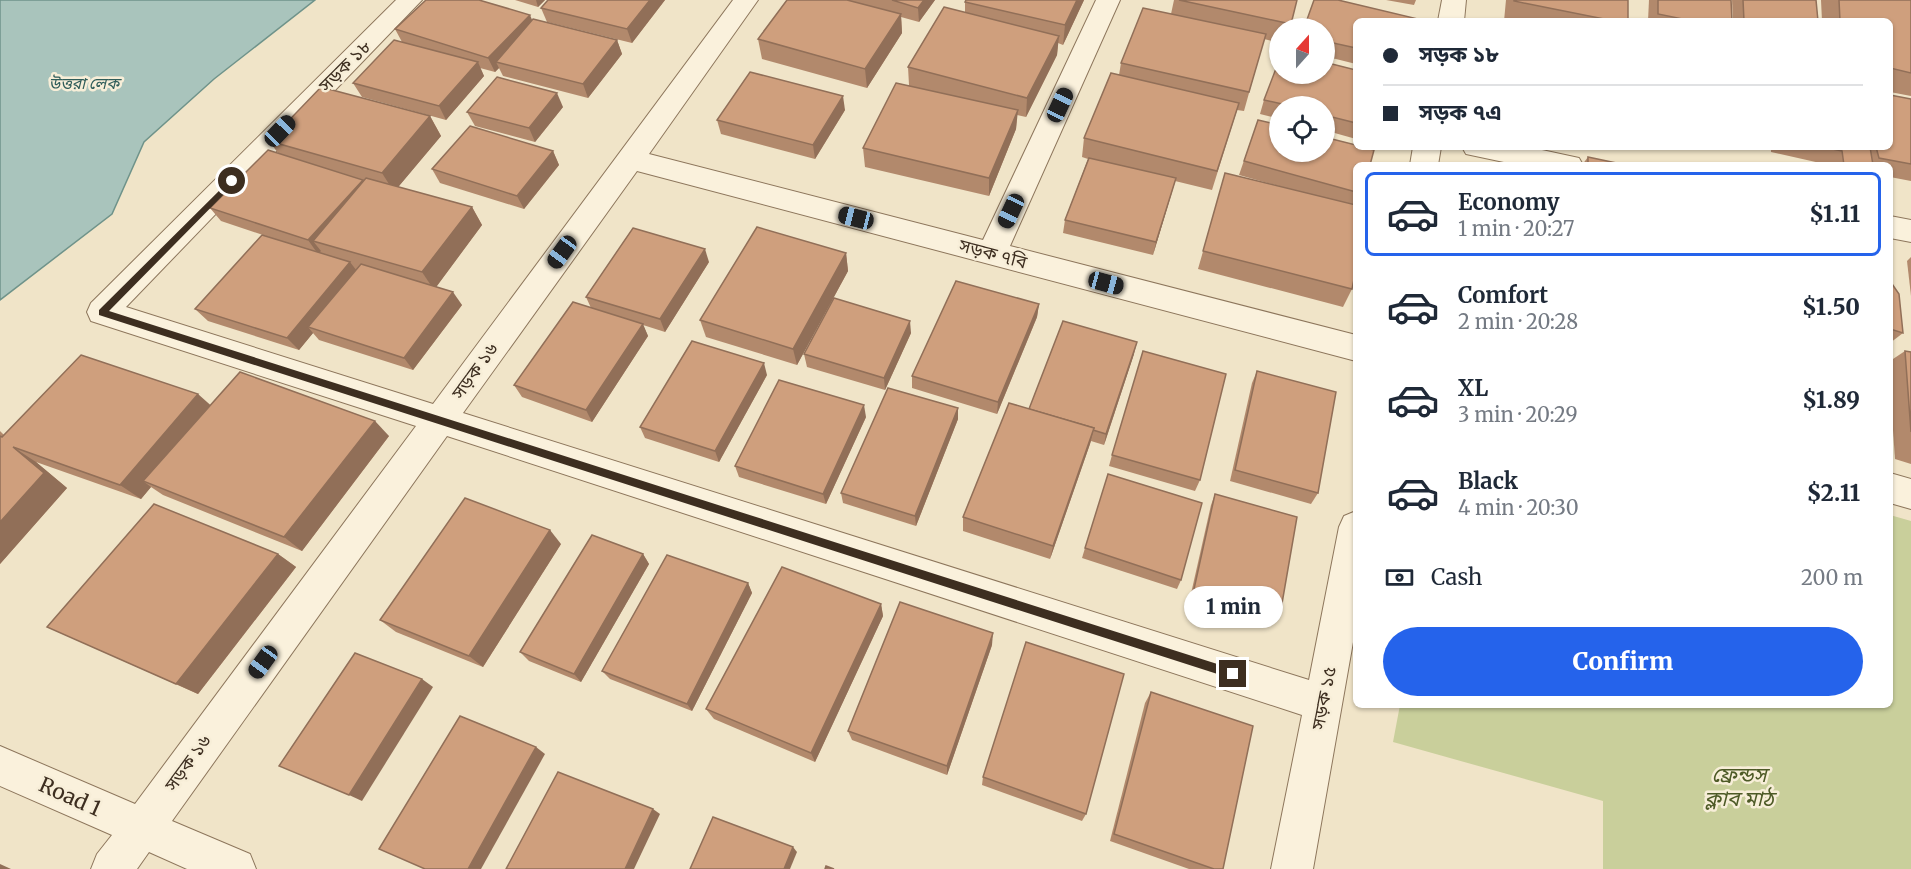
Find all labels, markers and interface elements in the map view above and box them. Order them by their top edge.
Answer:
north arrow [1269,18,1335,84]
map controls [1269,18,1335,162]
street label: সড়ক ১৮ [313,35,376,97]
text: সড়ক ১৮ [1419,40,1499,68]
water label: উত্তরা লেক [49,73,122,93]
car [1044,85,1076,125]
button: locate [1269,96,1335,162]
text: সড়ক ৭এ [1419,98,1502,126]
car [261,112,299,150]
route start [218,167,245,194]
icon: car [1386,187,1440,241]
text: Economy [1458,188,1559,216]
car [995,191,1027,231]
text: $1.11 [1809,200,1860,228]
car [836,205,876,231]
text: 1 min · 20:27 [1458,216,1574,241]
car [544,232,580,272]
street label: সড়ক ৭বি [956,233,1030,274]
car [1086,270,1126,296]
icon: car [1386,280,1440,334]
text: Comfort [1458,281,1548,309]
text: $1.50 [1802,293,1860,321]
text: 2 min · 20:28 [1458,309,1578,334]
street label: সড়ক ১৬ [446,338,503,404]
icon: car [1386,373,1440,427]
text: XL [1458,374,1488,402]
text: $1.89 [1802,386,1860,414]
text: 3 min · 20:29 [1458,402,1578,427]
icon: car [1386,466,1440,520]
text: Black [1458,467,1518,495]
text: $2.11 [1807,479,1860,507]
text: 4 min · 20:30 [1458,495,1579,520]
icon: cash [1383,561,1416,594]
text: Cash [1431,563,1482,591]
text: 200 m [1801,565,1863,590]
callout: 1 min [1184,587,1282,629]
text: 1 min [1206,594,1261,619]
button: Confirm [1383,627,1863,696]
car [245,642,281,682]
route end [1219,660,1246,687]
street label: সড়ক ১৫ [1306,664,1341,733]
street label: সড়ক ১৬ [159,730,216,796]
park label: ফ্রেন্ডস ক্লাব মাঠ [1704,761,1777,812]
street label: Road 1 [35,771,106,822]

